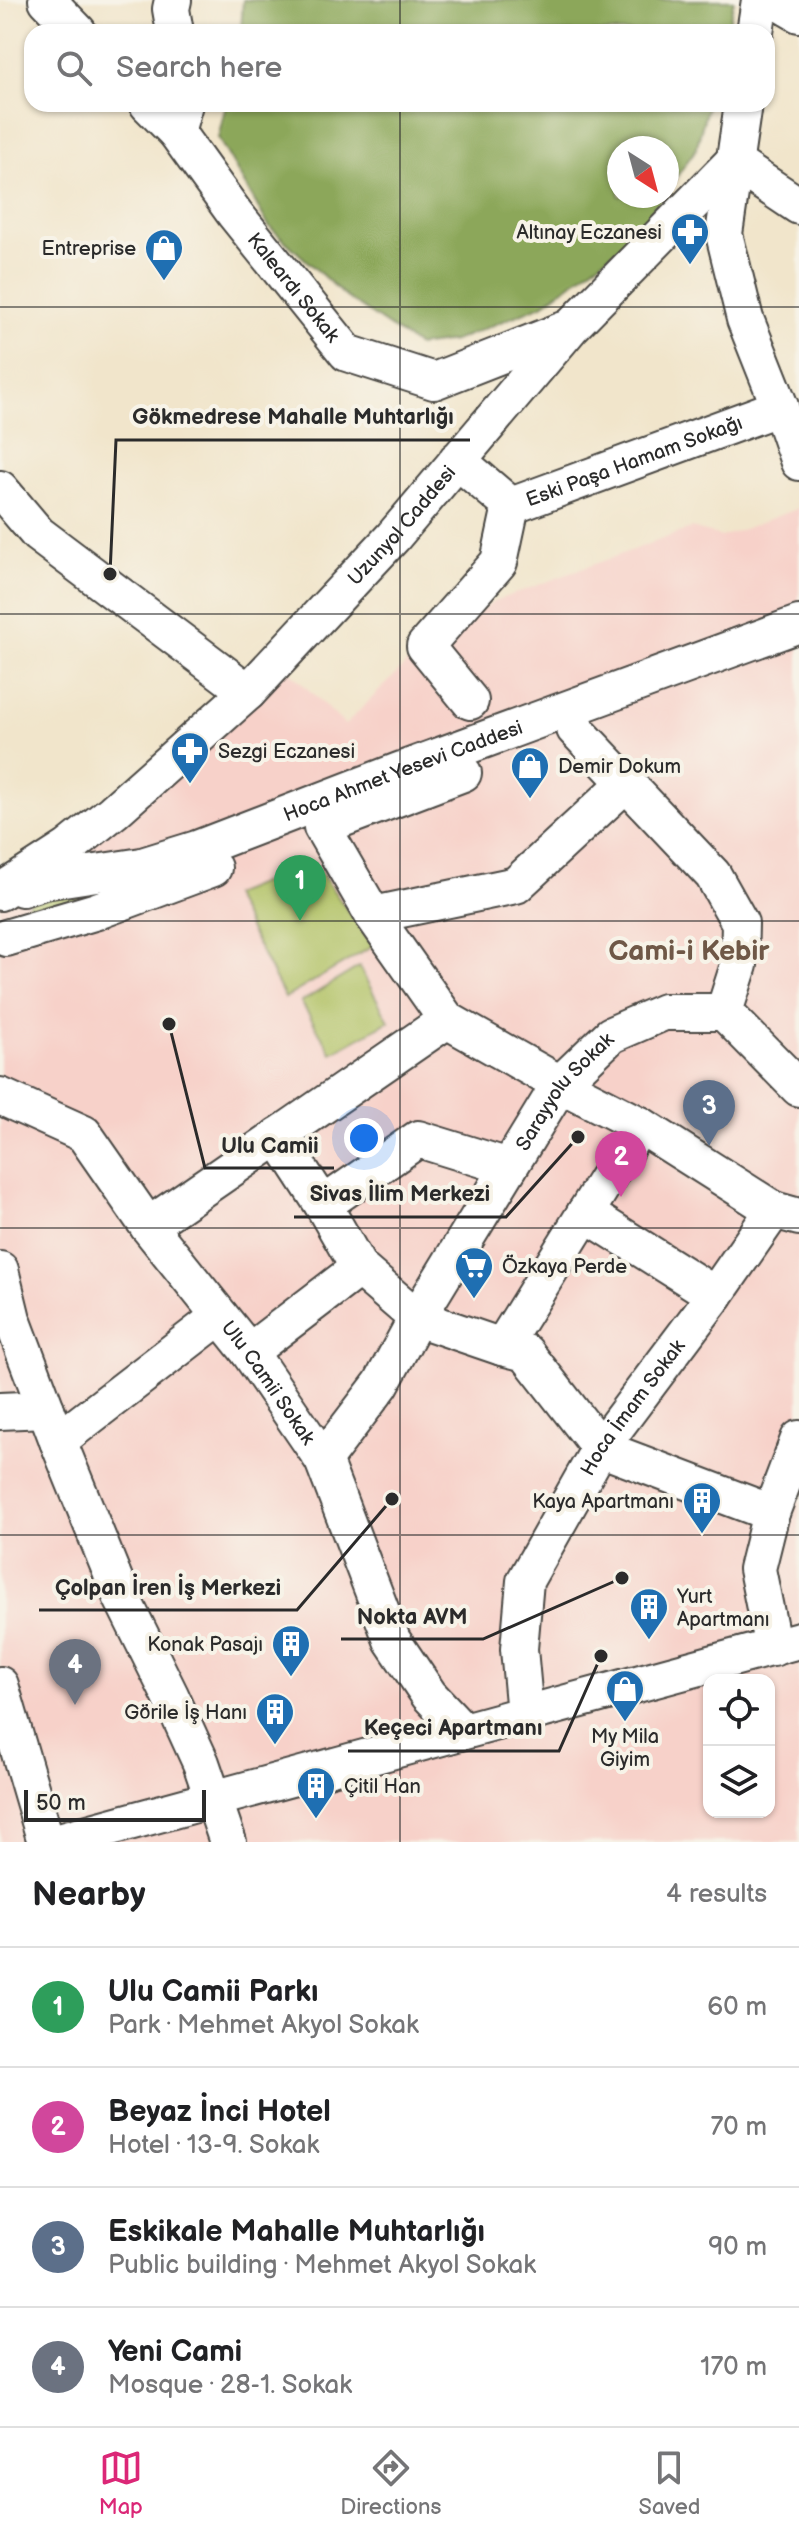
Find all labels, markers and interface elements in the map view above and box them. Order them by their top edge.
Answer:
search box [24,24,775,112]
icon: search [52,46,96,90]
text: Search here [116,50,282,86]
north arrow [607,136,679,208]
pharmacy icon: Altınay Eczanesi [669,211,711,266]
place label: Altınay Eczanesi [517,221,662,245]
shop icon: Entreprise [143,227,185,282]
street label: Kaleardı Sokak [242,228,345,347]
place label: Entreprise [41,237,136,261]
callout: Gökmedrese Mahalle Muhtarlığı [116,394,470,440]
text: Gökmedrese Mahalle Muhtarlığı [132,404,454,431]
street label: Eski Paşa Hamam Sokağı [523,411,746,512]
street label: Uzunyol Caddesi [343,461,461,591]
street label: Hoca Ahmet Yesevi Caddesi [280,716,526,827]
pharmacy icon: Sezgi Eczanesi [169,730,211,785]
place label: Sezgi Eczanesi [218,740,355,764]
shop icon: Demir Dokum [509,745,551,800]
place label: Demir Dokum [558,755,681,779]
pin: 1 [274,855,326,921]
district label: Cami-i Kebir [608,935,770,968]
street label: Sarayyolu Sokak [511,1028,619,1155]
pin: 3 [683,1080,735,1146]
your location [344,1118,384,1158]
callout: Ulu Camii [205,1122,334,1168]
pin: 2 [595,1131,647,1197]
text: Ulu Camii [221,1133,319,1160]
callout: Sivas İlim Merkezi [294,1171,506,1217]
text: Sivas İlim Merkezi [310,1179,490,1208]
supermarket icon: Özkaya Perde [453,1245,495,1300]
place label: Özkaya Perde [502,1254,627,1279]
street label: Ulu Camii Sokak [216,1316,320,1450]
street label: Hoca İmam Sokak [576,1335,690,1480]
building icon: Kaya Apartmanı [681,1480,723,1535]
place label: Kaya Apartmanı [532,1490,674,1514]
callout: Çolpan İren İş Merkezi [39,1564,297,1610]
text: Çolpan İren İş Merkezi [55,1573,281,1602]
place label: Yurt Apartmanı [676,1585,770,1632]
building icon: Yurt Apartmanı [628,1586,670,1641]
callout: Nokta AVM [341,1593,483,1639]
text: Nokta AVM [357,1604,467,1631]
building icon: Konak Pasajı [270,1623,312,1678]
place label: Konak Pasajı [147,1633,263,1657]
pin: 4 [49,1639,101,1705]
shop icon: My Mila Giyim [604,1668,646,1723]
map controls [703,1674,775,1818]
button: locate [703,1674,775,1746]
building icon: Görile İş Hanı [254,1691,296,1746]
place label: Görile İş Hanı [124,1700,247,1725]
callout: Keçeci Apartmanı [348,1705,559,1751]
text: Keçeci Apartmanı [364,1715,542,1742]
place label: My Mila Giyim [591,1725,659,1772]
button: layers [703,1746,775,1818]
building icon: Çitil Han [295,1765,337,1820]
place label: Çitil Han [344,1775,421,1799]
scale bar [24,1786,206,1822]
text: 50 m [36,1790,86,1817]
text: Nearby [32,1874,146,1915]
text: 4 results [666,1879,767,1910]
text: Ulu Camii Parkı [108,1974,318,2010]
text: 1 [53,1992,63,2023]
text: 60 m [707,1992,767,2023]
text: Park · Mehmet Akyol Sokak [108,2010,419,2041]
text: Beyaz İnci Hotel [108,2094,331,2130]
text: 2 [50,2112,66,2143]
text: 70 m [710,2112,767,2143]
text: Hotel · 13-9. Sokak [108,2130,319,2161]
text: Eskikale Mahalle Muhtarlığı [108,2214,485,2250]
text: 3 [50,2232,66,2263]
text: 90 m [708,2232,767,2263]
text: Public building · Mehmet Akyol Sokak [108,2250,536,2281]
text: Yeni Cami [108,2334,242,2370]
text: 4 [50,2352,66,2383]
text: 170 m [700,2352,767,2383]
text: Mosque · 28-1. Sokak [108,2370,352,2401]
tab: Map [99,2446,143,2521]
tab: Directions [340,2446,441,2521]
tab: Saved [639,2446,700,2521]

